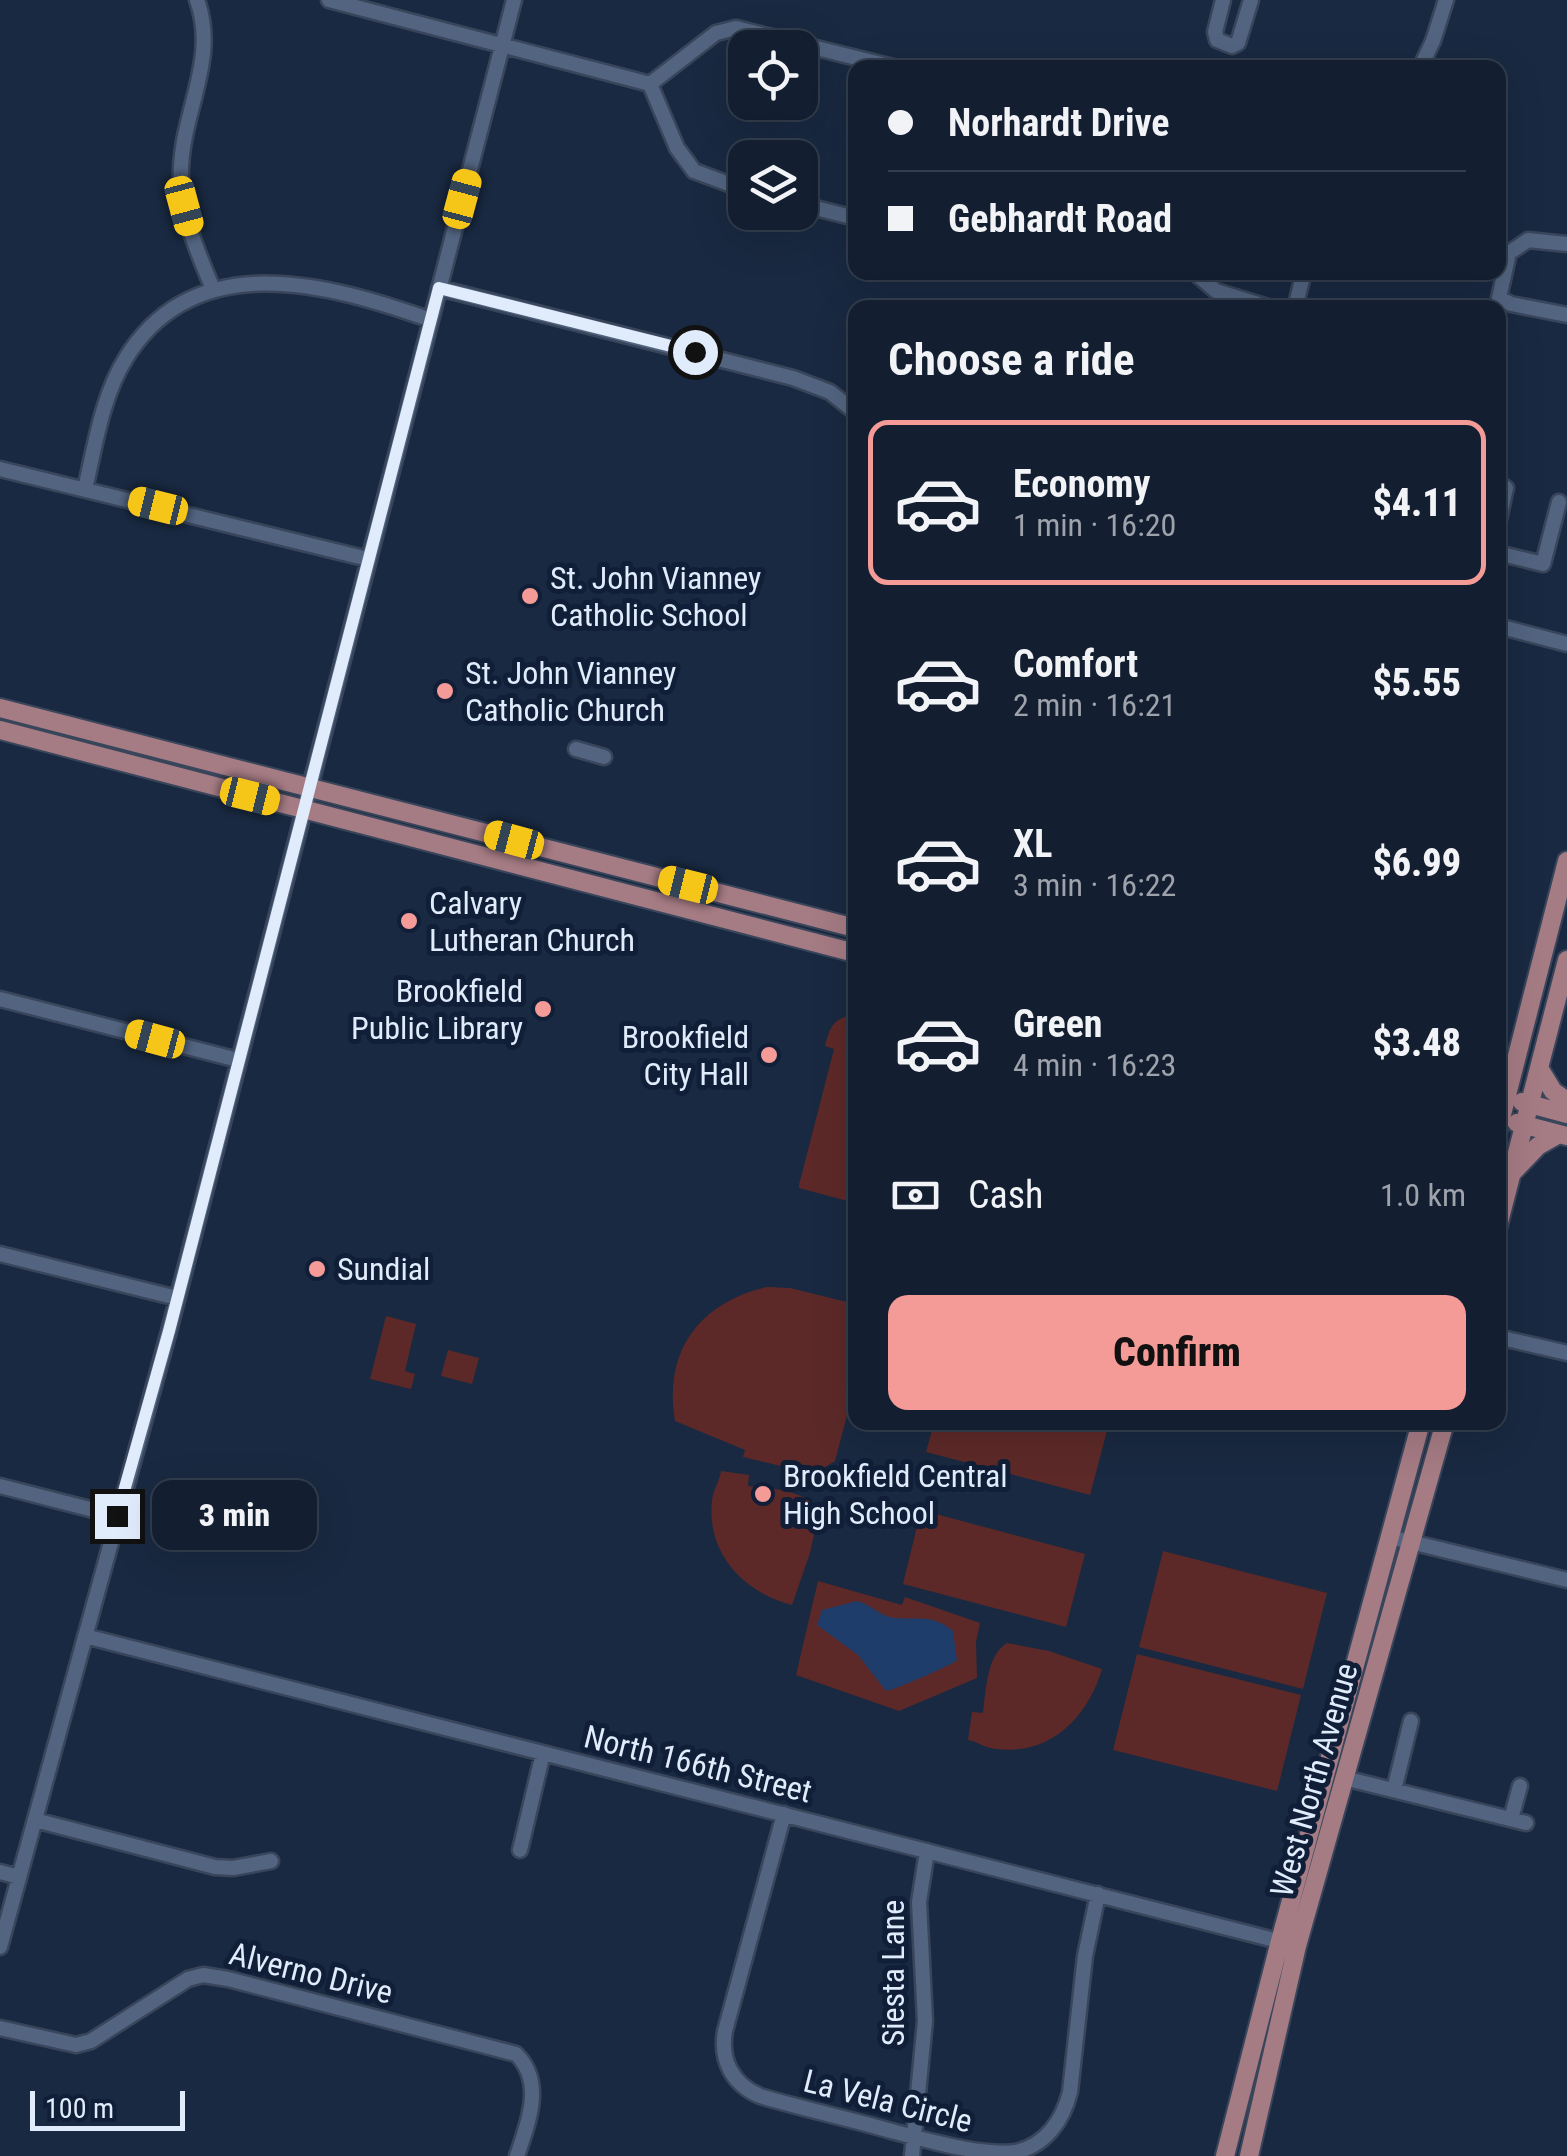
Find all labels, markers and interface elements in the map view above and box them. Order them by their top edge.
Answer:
map controls [728,30,818,230]
button: locate [728,30,818,120]
text: Norhardt Drive [948,101,1169,145]
button: layers [728,140,818,230]
car [440,166,484,232]
car [162,173,206,239]
text: Gebhardt Road [948,197,1172,241]
route start [673,330,718,375]
text: Choose a ride [888,333,1135,386]
icon: car [893,458,983,548]
text: Economy [1013,462,1150,506]
text: $4.11 [1372,481,1461,525]
car [125,484,191,528]
text: 1 min · 16:20 [1013,506,1176,544]
place label: St. John Vianney Catholic School [550,559,761,634]
marker: St. John Vianney Catholic School [519,585,541,607]
icon: car [893,638,983,728]
text: Comfort [1013,642,1138,686]
place label: St. John Vianney Catholic Church [465,654,676,729]
text: $5.55 [1372,661,1461,705]
marker: St. John Vianney Catholic Church [434,680,456,702]
text: 2 min · 16:21 [1013,686,1176,724]
car [217,774,283,818]
car [481,818,547,862]
icon: car [893,818,983,908]
text: XL [1013,822,1052,866]
text: $6.99 [1372,841,1461,885]
car [655,863,721,907]
text: 3 min · 16:22 [1013,866,1176,904]
place label: Calvary Lutheran Church [429,884,635,959]
marker: Calvary Lutheran Church [398,910,420,932]
place label: Brookfield Public Library [351,972,523,1047]
marker: Brookfield Public Library [532,998,554,1020]
icon: car [893,998,983,1088]
text: Green [1013,1002,1103,1046]
car [122,1017,188,1061]
place label: Brookfield City Hall [622,1018,749,1093]
text: $3.48 [1372,1021,1461,1065]
marker: Brookfield City Hall [758,1044,780,1066]
text: 4 min · 16:23 [1013,1046,1176,1084]
icon: cash [888,1168,943,1223]
text: Cash [968,1173,1043,1217]
text: 1.0 km [1380,1176,1466,1214]
place label: Sundial [337,1250,430,1288]
marker: Sundial [306,1258,328,1280]
button: Confirm [888,1295,1466,1410]
place label: Brookfield Central High School [783,1457,1008,1532]
callout: 3 min [152,1481,317,1551]
marker: Brookfield Central High School [752,1483,774,1505]
route end [95,1494,140,1539]
text: 3 min [199,1496,270,1534]
street label: West North Avenue [1263,1659,1365,1901]
street label: North 166th Street [580,1717,816,1811]
street label: Siesta Lane [874,1900,912,2046]
street label: Alverno Drive [225,1934,397,2012]
street label: La Vela Circle [800,2062,976,2140]
scale bar [30,2086,185,2130]
text: 100 m [45,2092,114,2125]

